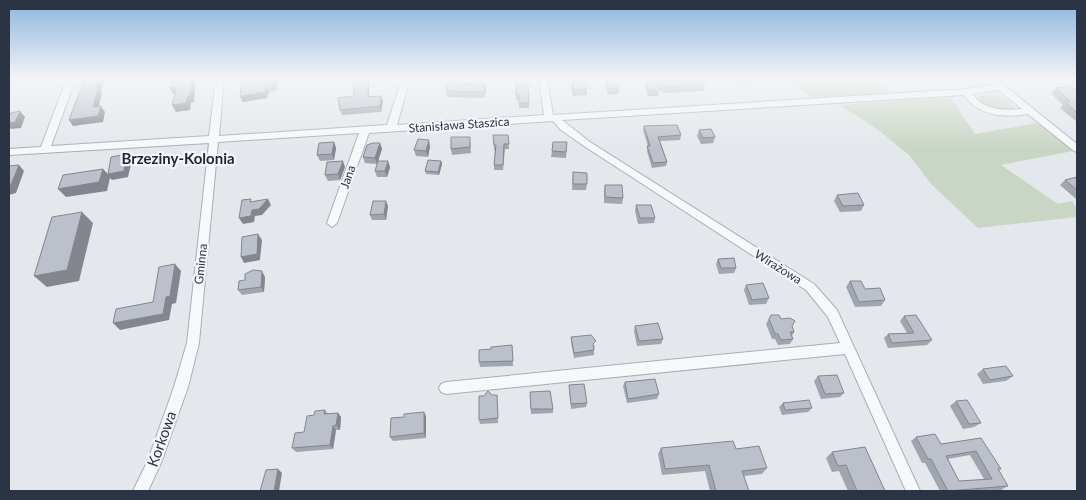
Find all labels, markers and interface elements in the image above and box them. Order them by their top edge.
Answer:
street label: Stanisława Staszica [408,113,510,136]
district label: Brzeziny-Kolonia [121,149,235,167]
street label: Jana [337,163,358,190]
street label: Gminna [191,243,210,285]
street label: Wirażowa [752,246,805,287]
street label: Korkowa [143,408,179,469]

